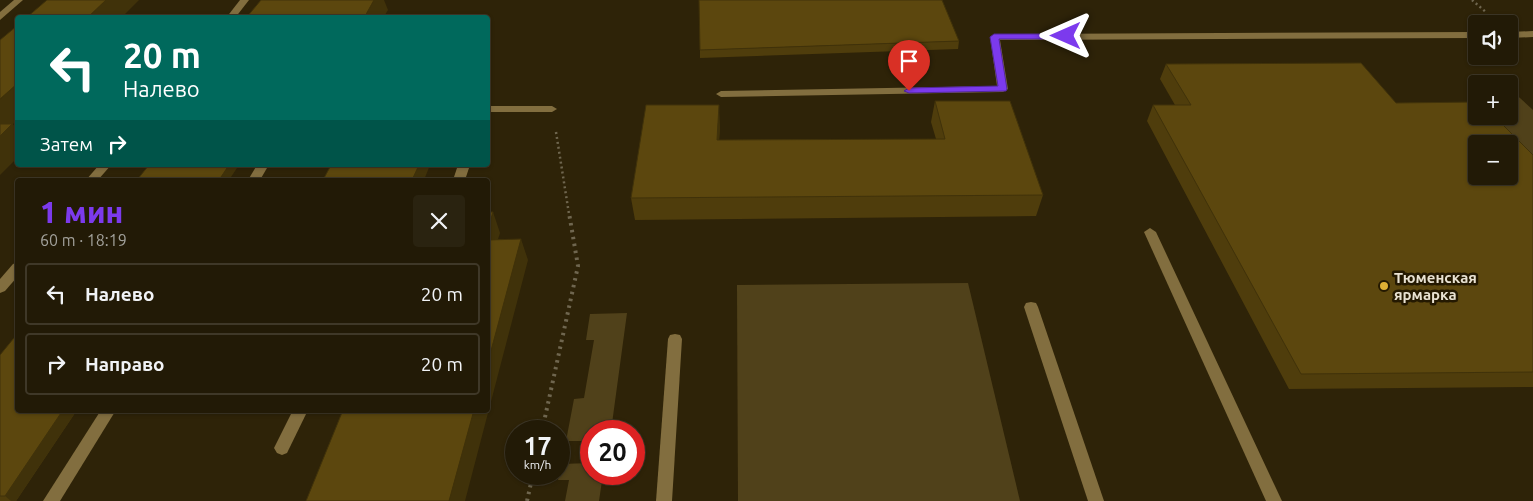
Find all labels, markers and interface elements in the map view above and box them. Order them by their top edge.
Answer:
position arrow [1039,9,1091,61]
map controls [1468,15,1518,185]
button: sound [1468,15,1518,65]
icon: left [40,35,105,100]
text: 20 m [123,35,201,75]
pin [888,40,930,91]
icon: arrive [895,47,923,75]
button: + [1468,75,1518,125]
text: Налево [123,76,200,101]
icon: right [103,130,131,158]
text: Затем [40,133,93,155]
button: − [1468,135,1518,185]
text: 1 мин [40,195,123,229]
button: close [413,195,465,247]
text: 60 m · 18:19 [40,231,127,249]
place label: Тюменская ярмарка [1394,269,1477,303]
icon: left [42,280,70,308]
marker: Тюменская ярмарка [1378,280,1390,292]
text: Налево [85,283,154,305]
text: 20 m [421,283,463,305]
icon: right [42,350,70,378]
text: Направо [85,353,165,375]
text: 20 m [421,353,463,375]
speed limit sign: 20 [580,420,645,485]
text: 17 [523,432,552,460]
text: km/h [524,458,551,471]

